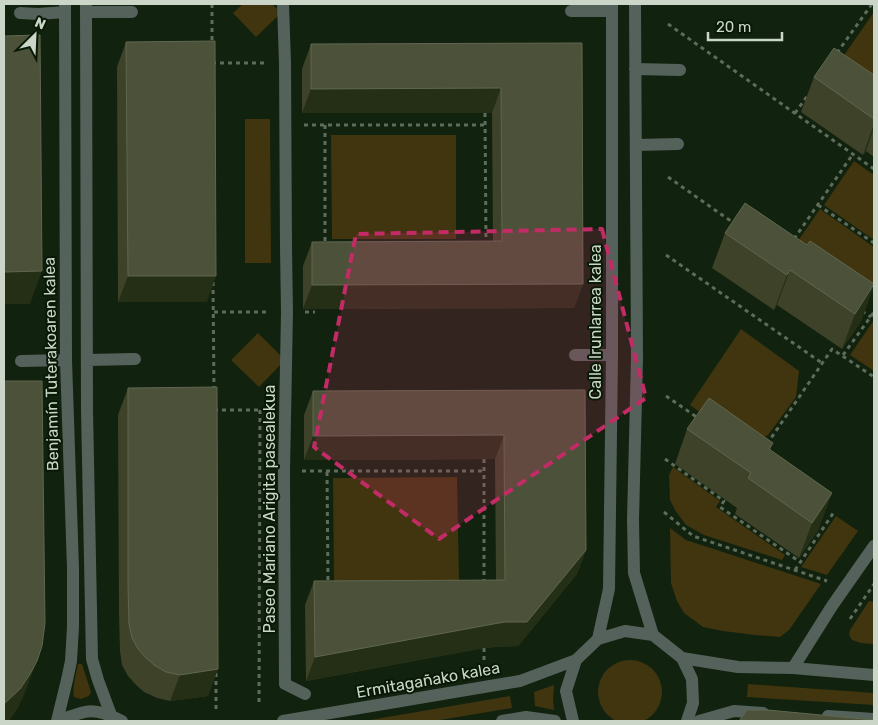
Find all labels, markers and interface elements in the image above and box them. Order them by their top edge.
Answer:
north arrow [10,10,60,60]
scale bar [708,10,782,42]
text: N [32,14,48,33]
text: 20 m [716,18,751,36]
street label: Calle Irunlarrea kalea [586,245,605,399]
street label: Benjamín Tuterakoaren kalea [40,257,62,471]
street label: Paseo Mariano Arigita pasealekua [260,385,279,633]
street label: Ermitagañako kalea [355,658,501,702]

